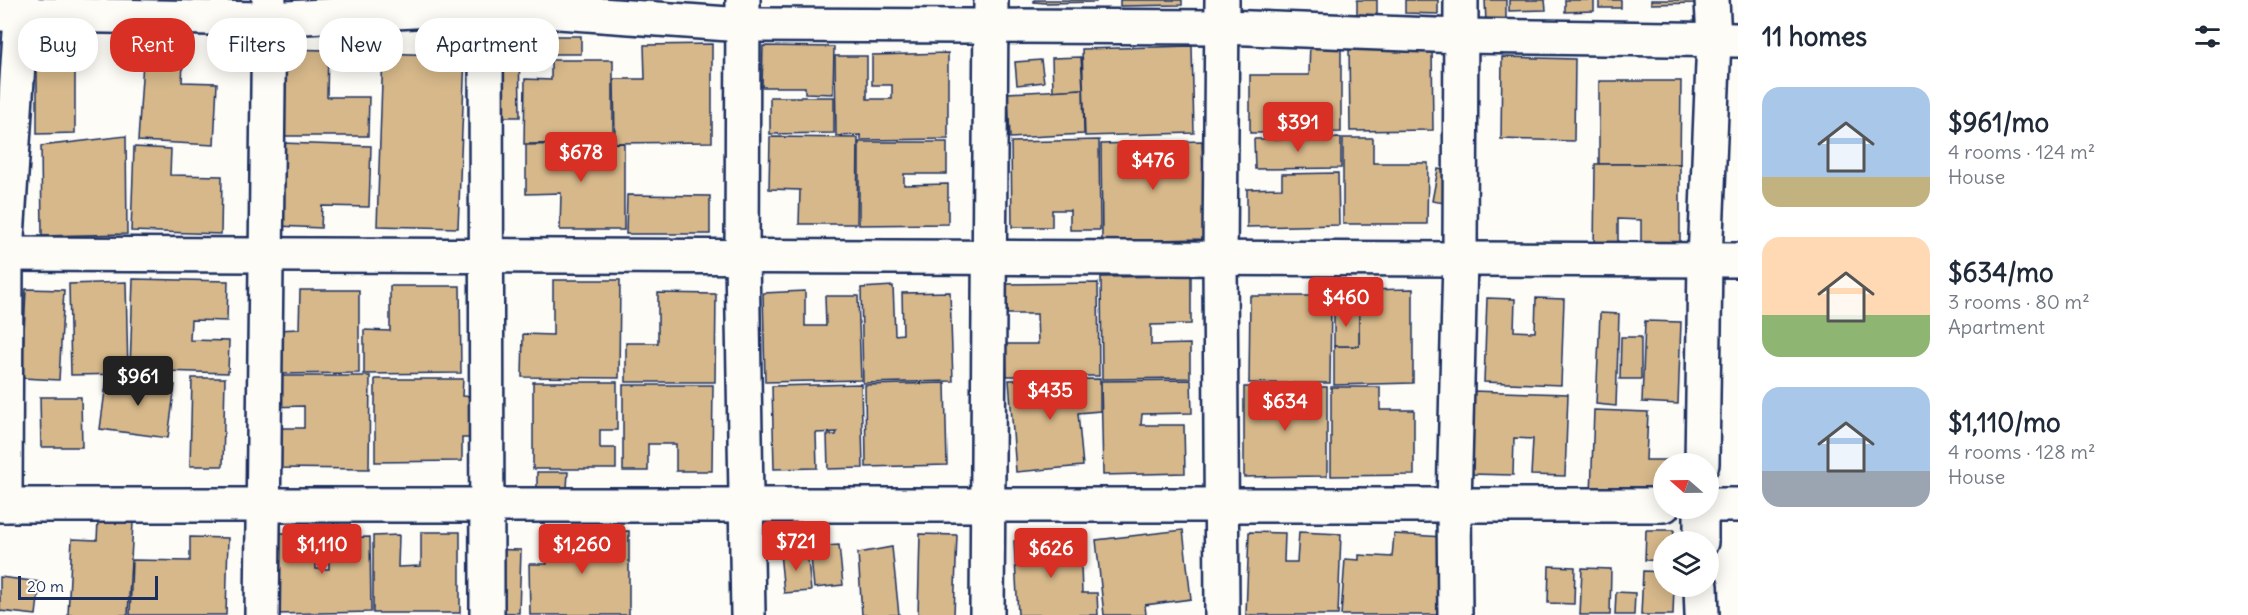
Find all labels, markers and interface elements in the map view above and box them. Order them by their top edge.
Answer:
chip: Buy [18,18,98,72]
chip: Rent [110,18,195,72]
chip: Filters [207,18,307,72]
chip: New [319,18,403,72]
chip: Apartment [415,18,559,72]
text: 11 homes [1762,20,1867,53]
icon: filters [2191,20,2224,53]
pin: $391 [1262,102,1334,153]
text: $961/mo [1948,106,2049,139]
text: $391 [1277,109,1319,134]
icon: home [1810,111,1882,183]
pin: $678 [545,132,617,183]
text: $678 [559,139,603,164]
text: 4 rooms · 124 m² [1948,139,2095,164]
pin: $476 [1117,140,1189,191]
text: $476 [1131,147,1175,172]
text: House [1948,164,2005,189]
text: $634/mo [1948,256,2054,289]
icon: home [1810,261,1882,333]
pin: $460 [1310,277,1382,328]
text: $460 [1322,284,1370,309]
text: 3 rooms · 80 m² [1948,289,2090,314]
text: Apartment [1948,314,2045,339]
pin: $961 [102,356,174,407]
text: $961 [117,363,159,388]
pin: $435 [1014,370,1086,421]
text: $435 [1027,377,1073,402]
pin: $634 [1249,381,1321,432]
text: $634 [1262,388,1308,413]
text: $1,110/mo [1948,406,2061,439]
icon: home [1810,411,1882,483]
text: 4 rooms · 128 m² [1948,439,2096,464]
north arrow [1653,453,1719,519]
map controls [1653,453,1719,597]
text: House [1948,464,2005,489]
pin: $721 [760,521,832,572]
pin: $1,110 [273,524,371,575]
pin: $1,260 [533,524,631,575]
text: $721 [776,528,816,553]
pin: $626 [1015,528,1087,579]
text: $1,110 [296,531,348,556]
text: $1,260 [553,531,611,556]
button: layers [1653,531,1719,597]
text: $626 [1028,535,1074,560]
scale bar [18,573,158,600]
text: 20 m [27,576,64,596]

